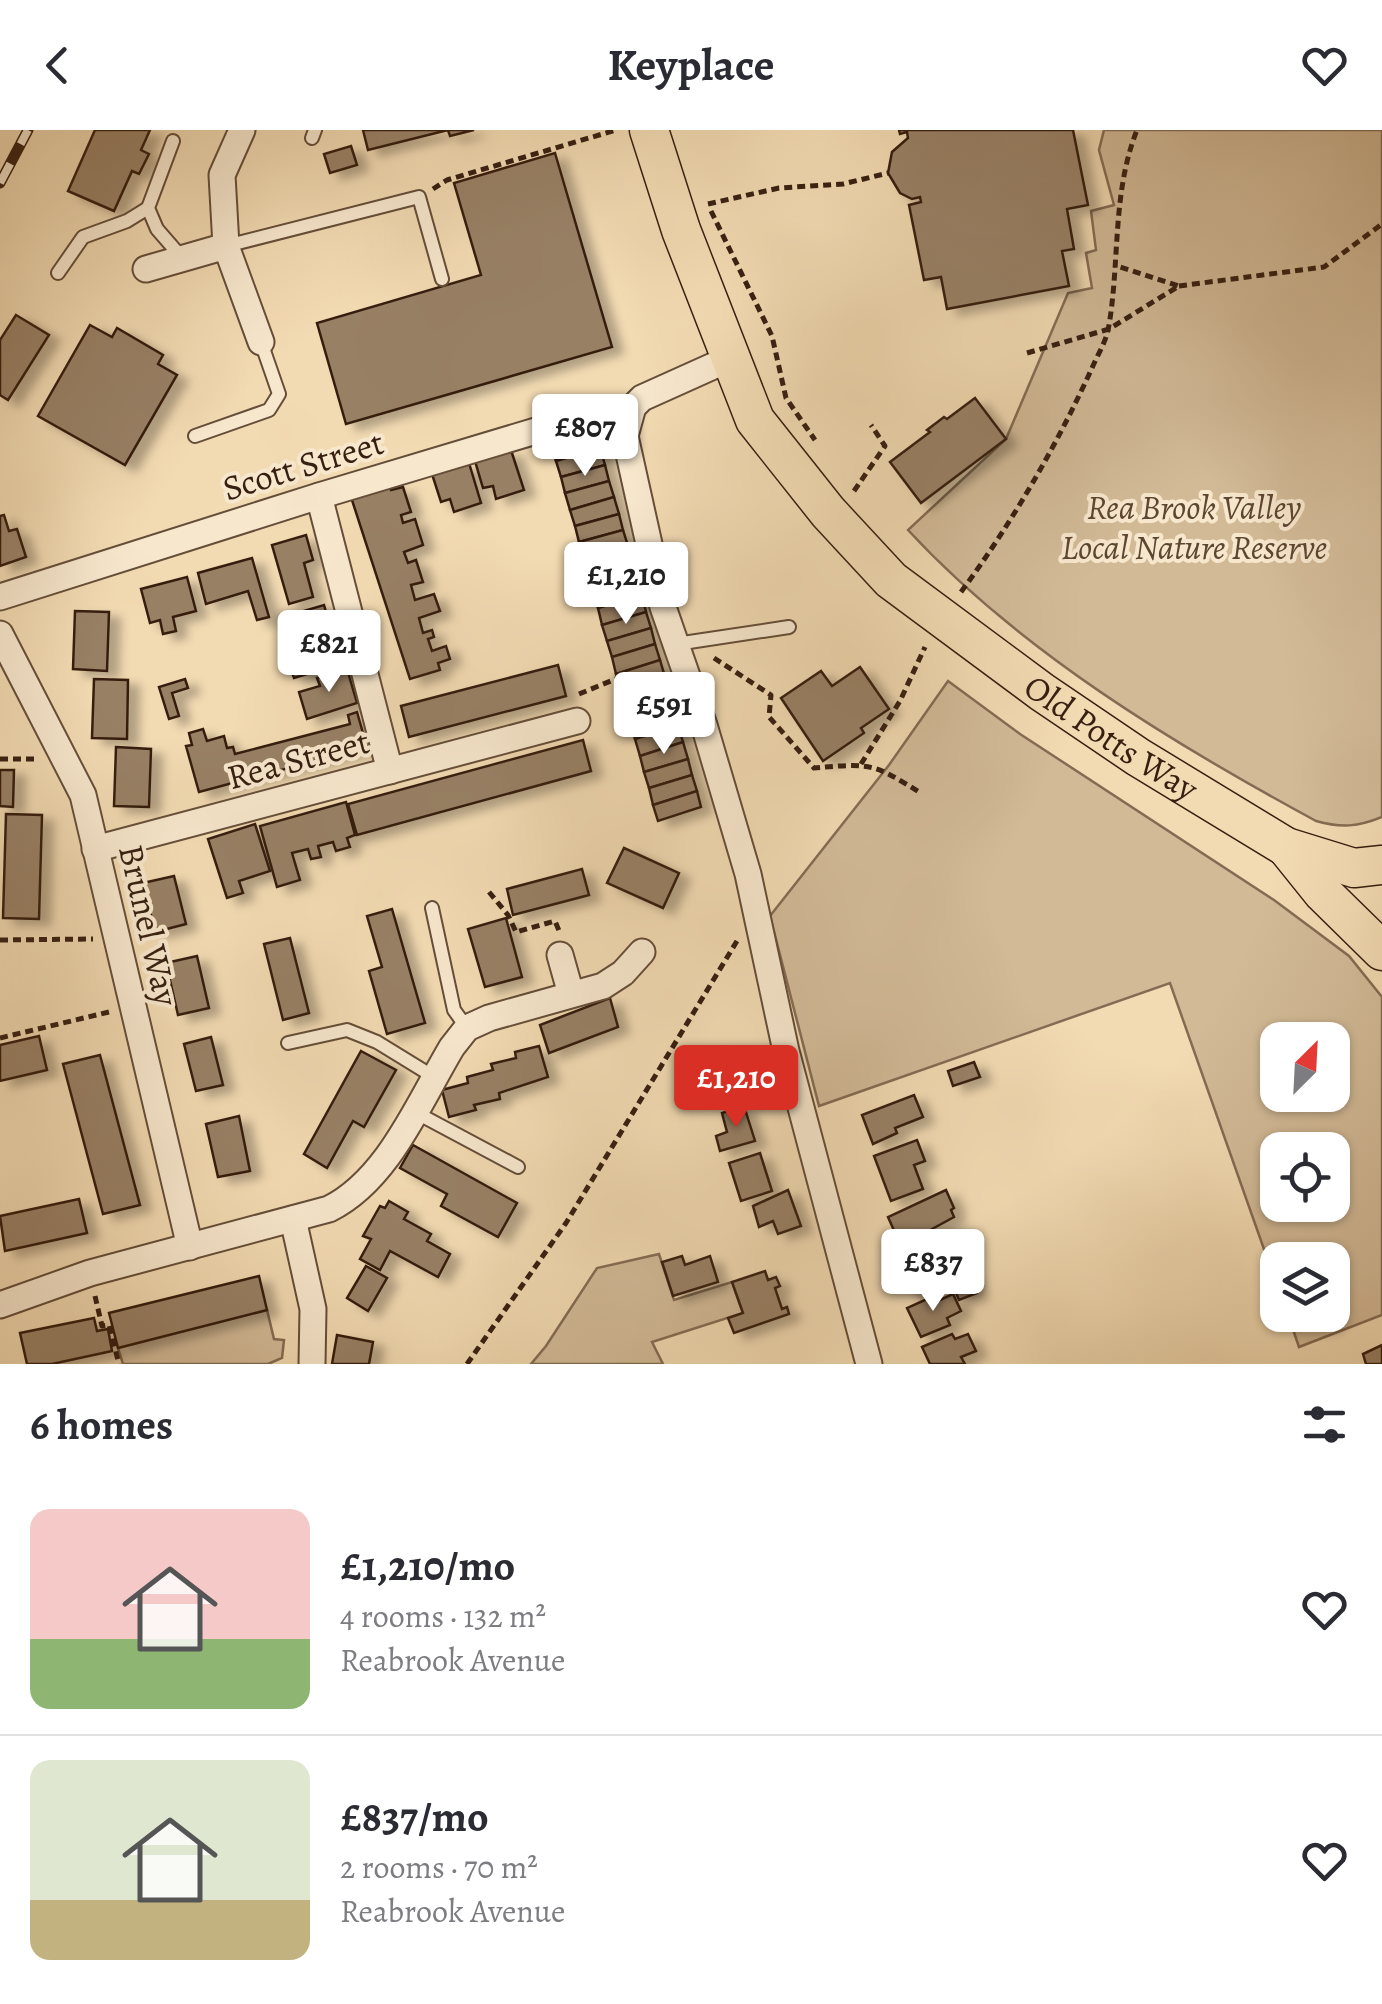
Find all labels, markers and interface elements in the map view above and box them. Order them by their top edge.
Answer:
text: Keyplace [608,34,774,96]
icon: back [30,38,85,93]
icon: heart [1297,38,1352,93]
pin: £807 [526,394,644,479]
text: £807 [554,404,616,448]
street label: Scott Street [217,418,389,512]
park label: Rea Brook Valley Local Nature Reserve [1061,483,1327,571]
pin: £1,210 [545,542,707,627]
text: £1,210 [586,552,666,596]
pin: £821 [270,610,388,695]
text: £821 [300,620,358,664]
street label: Old Potts Way [1014,663,1208,812]
pin: £591 [605,672,723,757]
text: £591 [636,682,692,726]
street label: Rea Street [222,717,374,801]
street label: Brunel Way [107,840,191,1011]
north arrow [1260,1022,1350,1112]
map controls [1260,1022,1350,1332]
pin: £1,210 [655,1045,817,1130]
text: £1,210 [696,1055,776,1099]
button: locate [1260,1132,1350,1222]
pin: £837 [874,1229,992,1314]
text: £837 [903,1239,963,1283]
button: layers [1260,1242,1350,1332]
text: 6 homes [30,1396,173,1453]
icon: filters [1297,1397,1352,1452]
text: £1,210/mo [340,1537,515,1594]
icon: home [110,1549,230,1669]
icon: heart [1297,1582,1352,1637]
text: 4 rooms · 132 m² [340,1594,546,1638]
text: Reabrook Avenue [340,1638,565,1682]
text: £837/mo [340,1788,489,1845]
icon: home [110,1800,230,1920]
icon: heart [1297,1833,1352,1888]
text: 2 rooms · 70 m² [340,1845,538,1889]
text: Reabrook Avenue [340,1889,565,1933]

